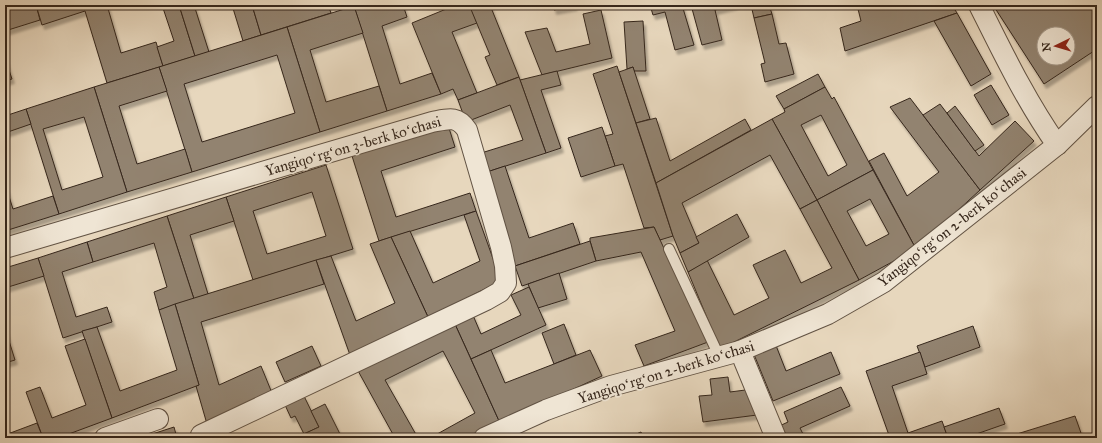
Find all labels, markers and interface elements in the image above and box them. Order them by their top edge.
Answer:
north arrow [1036,26,1076,66]
text: N [1040,41,1053,52]
street label: Yangiqoʻrgʻon 3-berk koʻchasi [263,112,443,181]
street label: Yangiqoʻrgʻon 2-berk koʻchasi [874,163,1030,291]
street label: Yangiqoʻrgʻon 2-berk koʻchasi [576,337,757,408]

